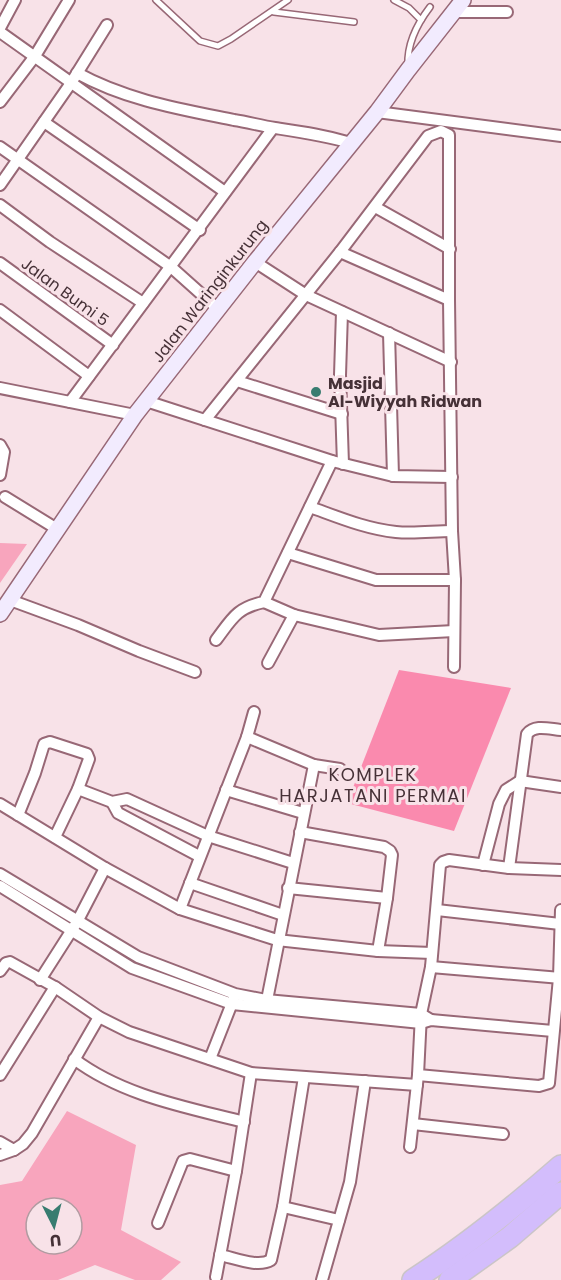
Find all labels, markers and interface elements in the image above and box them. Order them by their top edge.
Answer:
street label: Jalan Waringinkurung [147,215,273,367]
street label: Jalan Bumi 5 [16,252,114,332]
place label: Masjid Al-Wiyyah Ridwan [328,372,482,413]
marker: Masjid Al-Wiyyah Ridwan [309,385,323,399]
district label: KOMPLEK HARJATANI PERMAI [279,762,467,808]
north arrow [24,1196,84,1256]
text: U [49,1228,62,1252]

